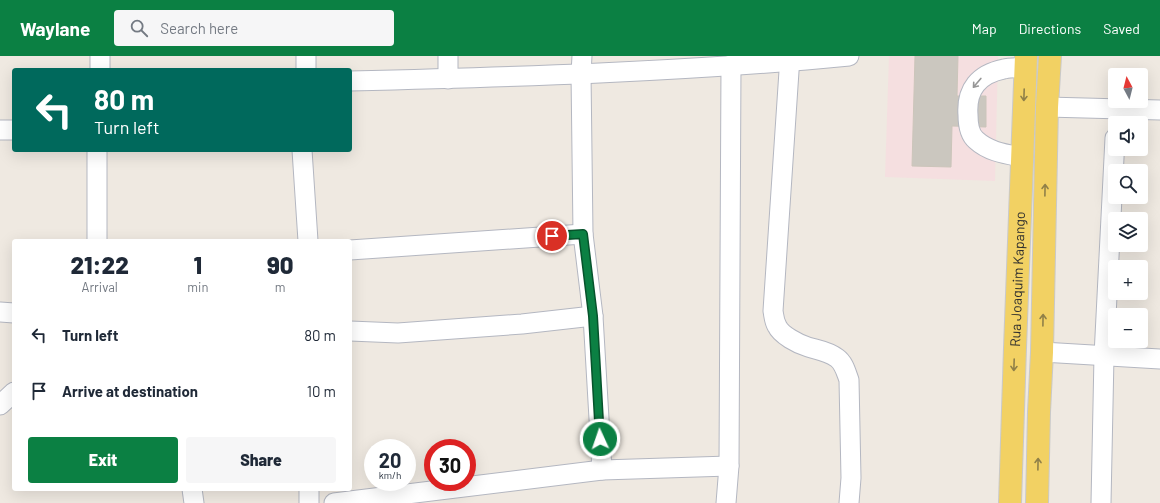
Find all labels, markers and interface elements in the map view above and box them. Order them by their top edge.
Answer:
search box [114,10,394,46]
text: Waylane [20,17,90,40]
icon: search [128,17,150,39]
text: Search here [160,19,238,37]
text: Map [972,20,997,37]
text: Directions [1019,20,1081,37]
text: Saved [1103,20,1140,37]
north arrow [1108,68,1148,108]
map controls [1108,68,1148,348]
one-way arrow [973,78,982,89]
text: 80 m [94,82,154,116]
icon: left [28,84,80,136]
one-way arrow [1021,88,1028,101]
text: Turn left [94,116,160,138]
button: sound [1108,116,1148,156]
button: search [1108,164,1148,204]
one-way arrow [1041,184,1049,197]
street label: Rua Joaquim Kapango [1006,211,1028,347]
button: layers [1108,212,1148,252]
pin [535,219,569,253]
icon: arrive [541,225,563,247]
text: 21:22 [71,250,129,279]
text: 1 [194,250,202,279]
text: 90 [267,250,293,279]
button: + [1108,260,1148,300]
text: Arrival [81,279,118,295]
text: min [187,279,208,295]
text: m [275,279,286,295]
button: − [1108,308,1148,348]
one-way arrow [1039,314,1047,327]
icon: left [28,324,50,346]
text: Turn left [62,326,118,344]
text: 80 m [304,326,336,344]
one-way arrow [1011,358,1018,371]
icon: arrive [28,380,50,402]
text: Arrive at destination [62,382,198,400]
text: 10 m [307,382,336,400]
position arrow [579,418,621,460]
button: Exit [28,437,178,483]
button: Share [186,437,336,483]
speed limit sign: 30 [424,439,476,491]
text: 20 [379,448,401,472]
one-way arrow [1034,458,1042,471]
text: km/h [379,469,401,481]

